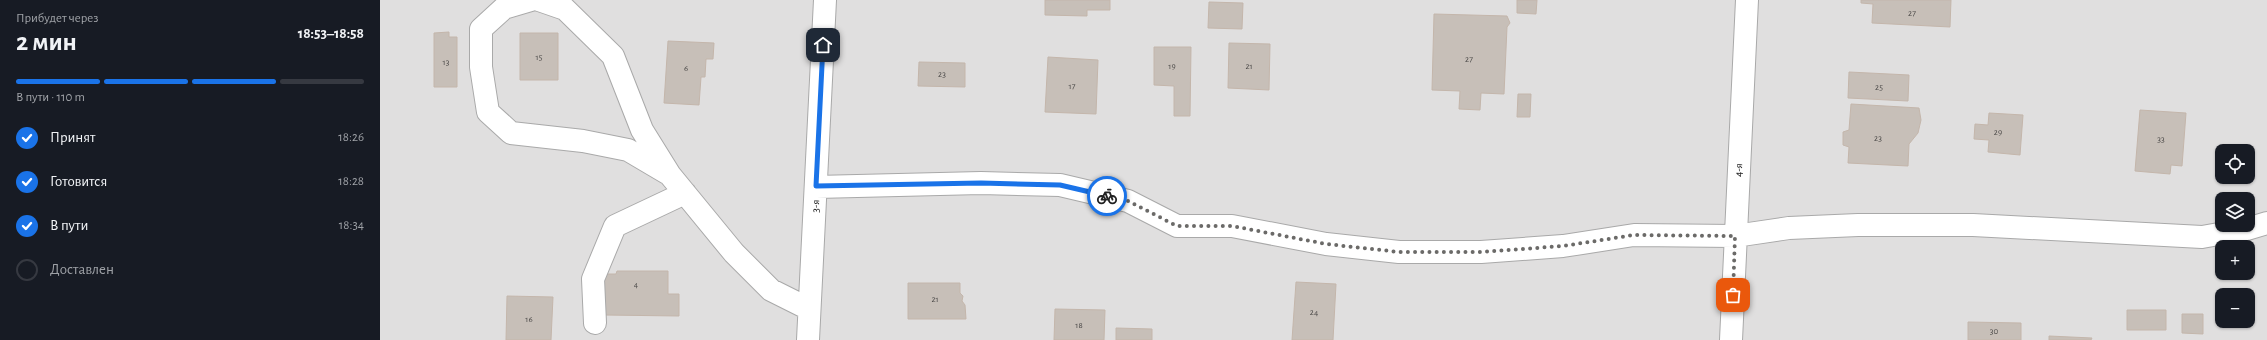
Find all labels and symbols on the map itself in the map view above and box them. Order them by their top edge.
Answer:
house number: 27 [1908,9,1916,18]
pin [806,28,840,62]
house number: 15 [536,53,543,62]
house number: 27 [1465,55,1473,64]
house number: 13 [443,58,450,67]
house number: 19 [1168,62,1176,71]
house number: 21 [1245,62,1253,71]
house number: 6 [684,64,688,73]
house number: 23 [938,70,946,79]
house number: 17 [1069,82,1076,91]
house number: 25 [1875,83,1883,92]
house number: 29 [1994,128,2002,137]
house number: 23 [1874,134,1882,143]
house number: 33 [2157,135,2165,144]
street label: 4-я [1733,163,1744,177]
courier [1087,176,1127,216]
street label: 3-я [810,199,821,213]
pin [1716,278,1750,312]
house number: 4 [634,280,639,289]
house number: 21 [931,295,939,304]
house number: 24 [1310,308,1319,317]
house number: 16 [525,315,533,324]
house number: 18 [1075,321,1083,330]
house number: 30 [1990,327,1998,336]

